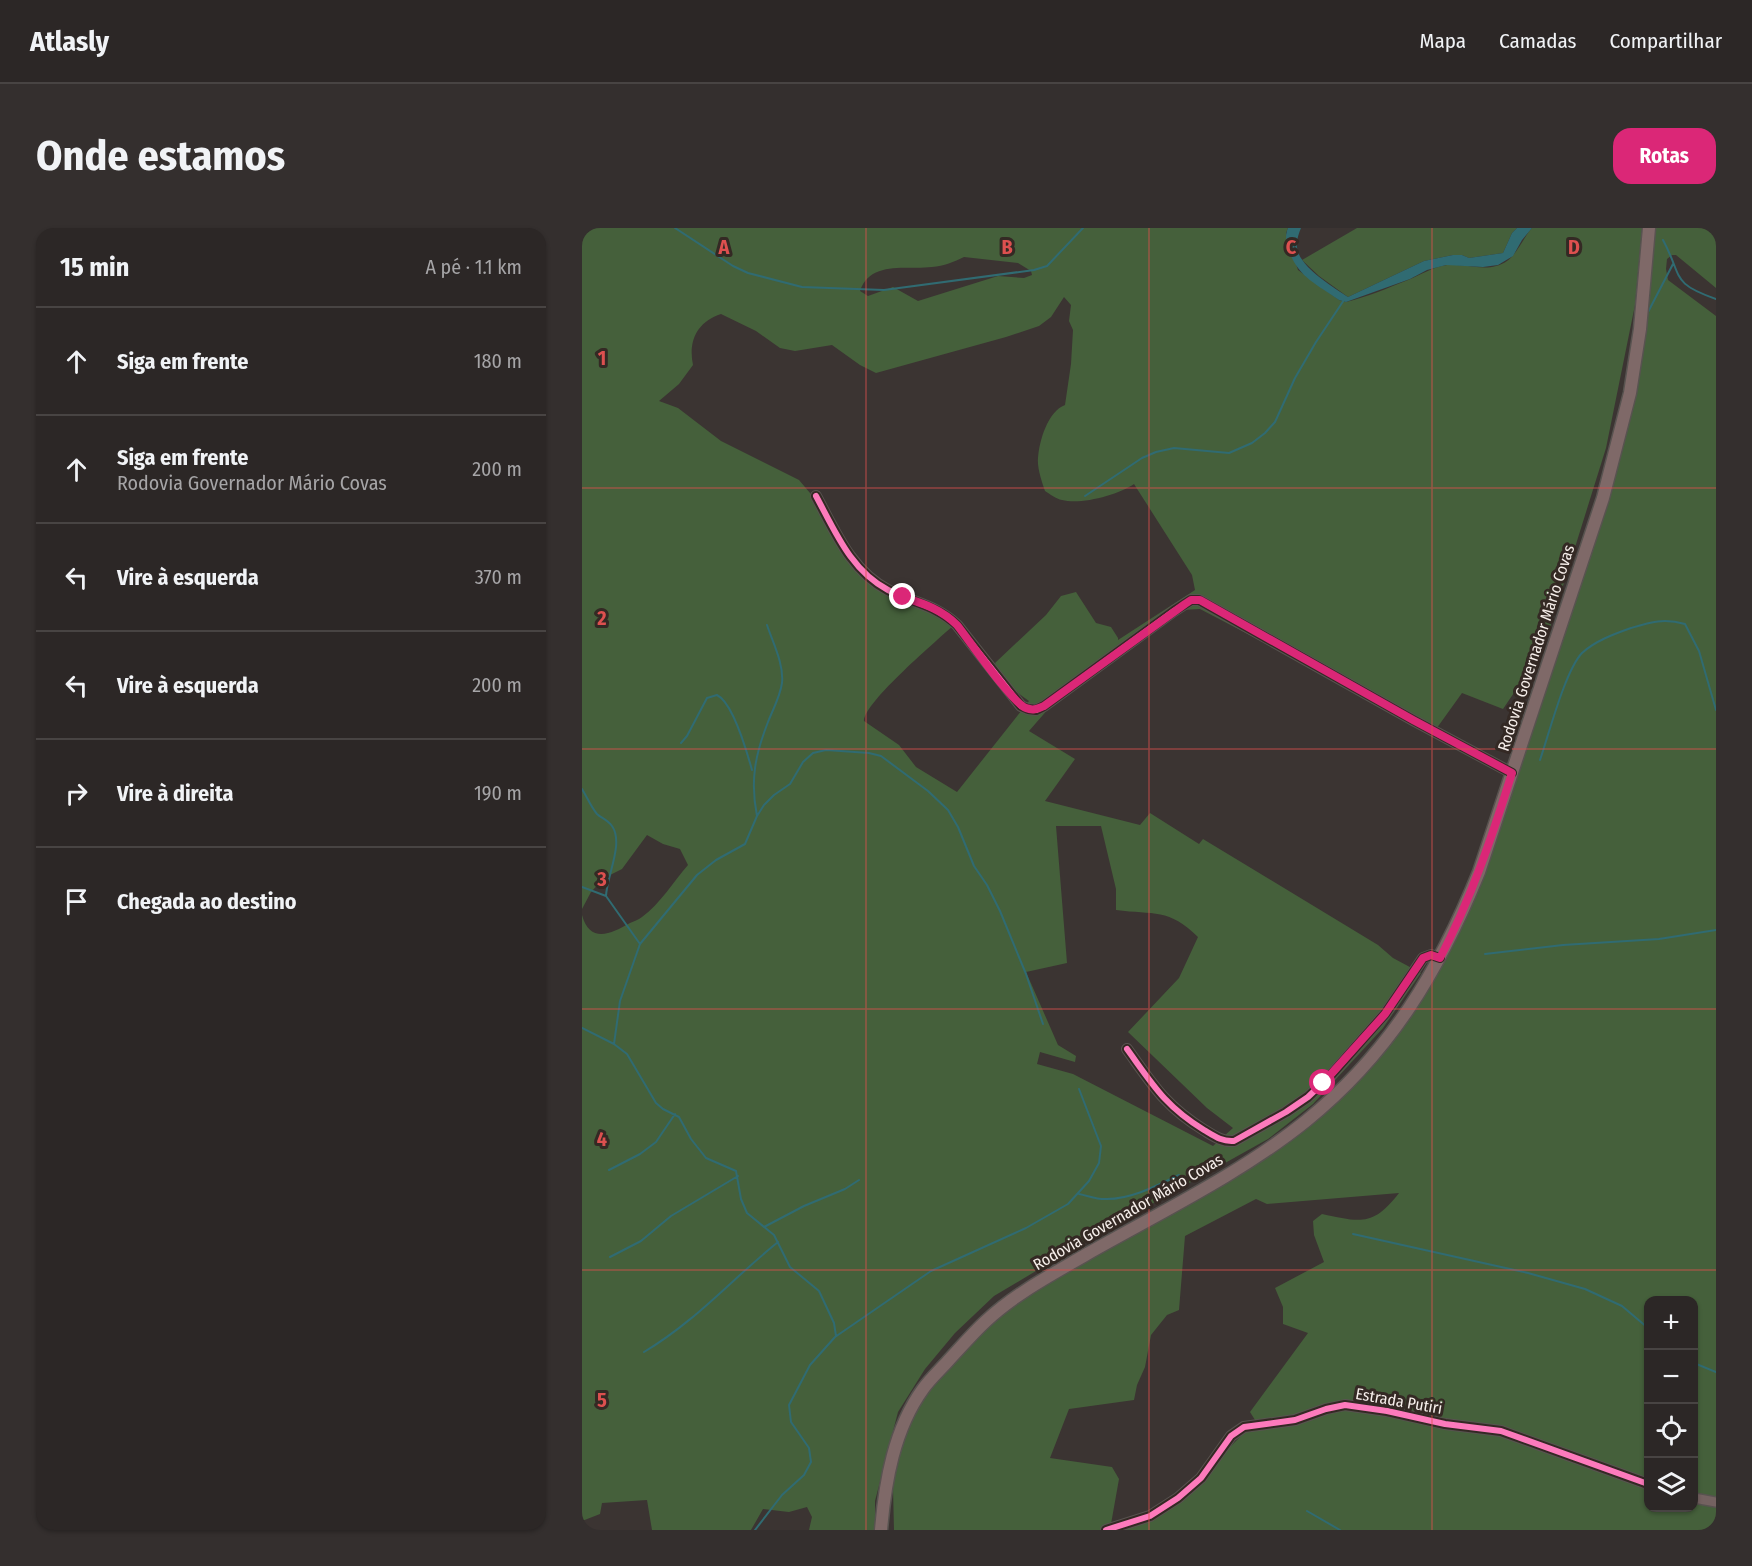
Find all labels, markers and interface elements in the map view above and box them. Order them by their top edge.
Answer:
text: Atlasly [30,25,109,58]
text: Mapa [1420,28,1466,54]
text: Camadas [1499,28,1577,54]
text: Compartilhar [1610,28,1722,54]
button: Rotas [1613,128,1716,184]
text: Onde estamos [36,131,285,181]
text: A [718,235,731,259]
text: B [1001,235,1013,259]
text: C [1286,235,1297,259]
text: D [1568,235,1580,259]
text: 15 min [60,252,129,283]
text: A pé · 1.1 km [425,255,522,279]
icon: ahead [60,345,93,378]
text: 1 [598,346,606,370]
text: Siga em frente [117,348,248,375]
text: 180 m [474,349,522,373]
text: Siga em frente [117,444,248,471]
icon: ahead [60,453,93,486]
text: 200 m [472,457,522,481]
text: Rodovia Governador Mário Covas [117,471,387,495]
street label: Rodovia Governador Mário Covas [1494,542,1578,754]
icon: left [60,561,93,594]
text: Vire à esquerda [117,564,259,591]
text: 370 m [475,565,522,589]
route end [889,583,915,609]
text: 2 [596,606,607,630]
icon: left [60,669,93,702]
text: Vire à esquerda [117,672,259,699]
text: 200 m [472,673,522,697]
icon: right [60,777,93,810]
text: Vire à direita [117,780,233,807]
text: 190 m [474,781,522,805]
text: 3 [596,867,607,891]
icon: arrive [60,885,93,918]
text: Chegada ao destino [117,888,297,915]
route start [1309,1069,1335,1095]
text: 4 [597,1127,607,1151]
street label: Rodovia Governador Mário Covas [1030,1150,1226,1274]
map controls [1644,1296,1698,1512]
button: + [1644,1296,1698,1350]
button: − [1644,1350,1698,1404]
street label: Estrada Putiri [1354,1384,1444,1418]
text: 5 [597,1388,607,1412]
button: locate [1644,1404,1698,1458]
button: layers [1644,1458,1698,1512]

